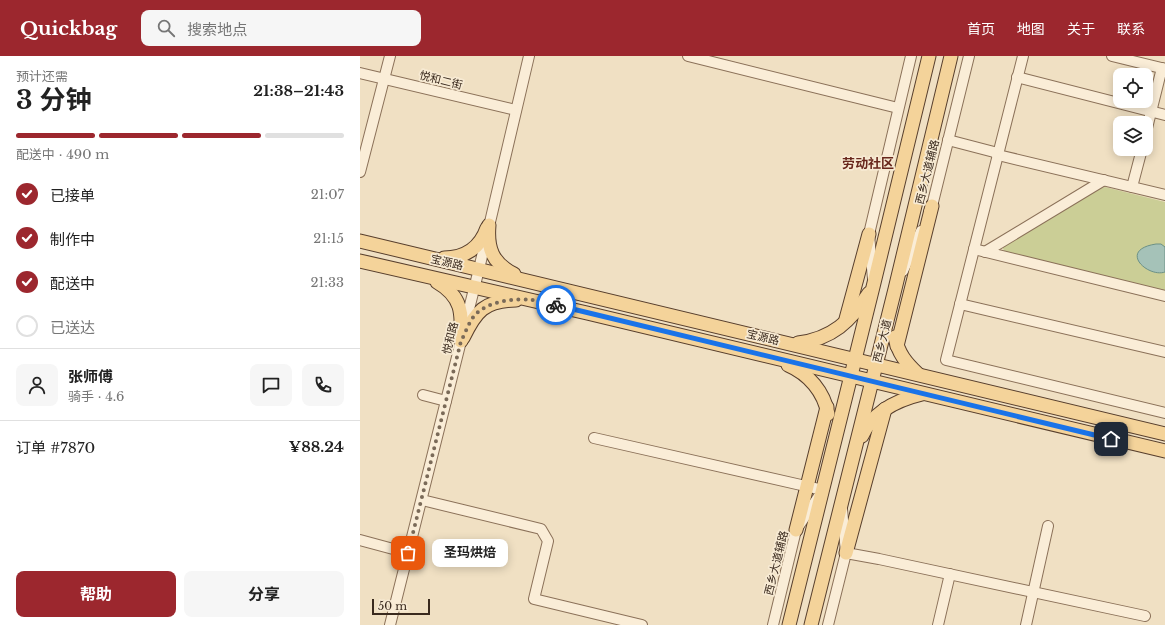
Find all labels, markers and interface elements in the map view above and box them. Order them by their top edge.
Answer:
search box [141,10,421,46]
text: Quickbag [20,17,117,40]
icon: search [155,17,177,39]
text: 搜索地点 [187,20,247,39]
text: 首页 [967,20,995,38]
text: 地图 [1017,20,1045,38]
text: 关于 [1067,20,1095,38]
text: 联系 [1117,20,1145,38]
text: 预计还需 [16,68,68,85]
street label: 悦和二街 [418,68,464,92]
map controls [1113,68,1153,156]
button: locate [1113,68,1153,108]
text: 21:38–21:43 [253,81,344,100]
text: 3 分钟 [16,84,91,116]
button: layers [1113,116,1153,156]
street label: 西乡大道辅路 [912,138,942,206]
text: 配送中 · 490 m [16,146,109,163]
district label: 劳动社区 [842,155,894,172]
icon: check [16,183,38,205]
text: 已接单 [50,186,95,205]
text: 21:07 [311,186,344,203]
icon: check [16,227,38,249]
text: 制作中 [50,230,95,249]
text: 21:15 [313,230,344,247]
street label: 宝源路 [429,251,465,273]
icon: check [16,271,38,293]
text: 配送中 [50,274,95,293]
text: 21:33 [310,274,344,291]
courier [536,285,576,325]
icon: bike [545,294,567,316]
text: 已送达 [50,318,95,337]
street label: 西乡大道 [870,318,894,364]
street label: 悦和路 [439,320,461,356]
street label: 宝源路 [745,326,781,348]
button: person [16,364,58,406]
button: chat [250,364,292,406]
button: phone [302,364,344,406]
text: 张师傅 [68,367,113,386]
text: 骑手 · 4.6 [68,388,124,405]
pin [1094,422,1128,456]
icon: home [1100,428,1122,450]
text: ¥88.24 [289,437,344,456]
text: 订单 #7870 [16,438,95,457]
street label: 西乡大道辅路 [761,529,791,597]
pin [391,536,425,570]
callout: 圣玛烘焙 [432,539,508,567]
icon: bag [397,542,419,564]
text: 圣玛烘焙 [444,544,496,561]
button: 帮助 [16,571,176,617]
button: 分享 [184,571,344,617]
scale bar [372,597,430,616]
text: 50 m [378,599,407,613]

